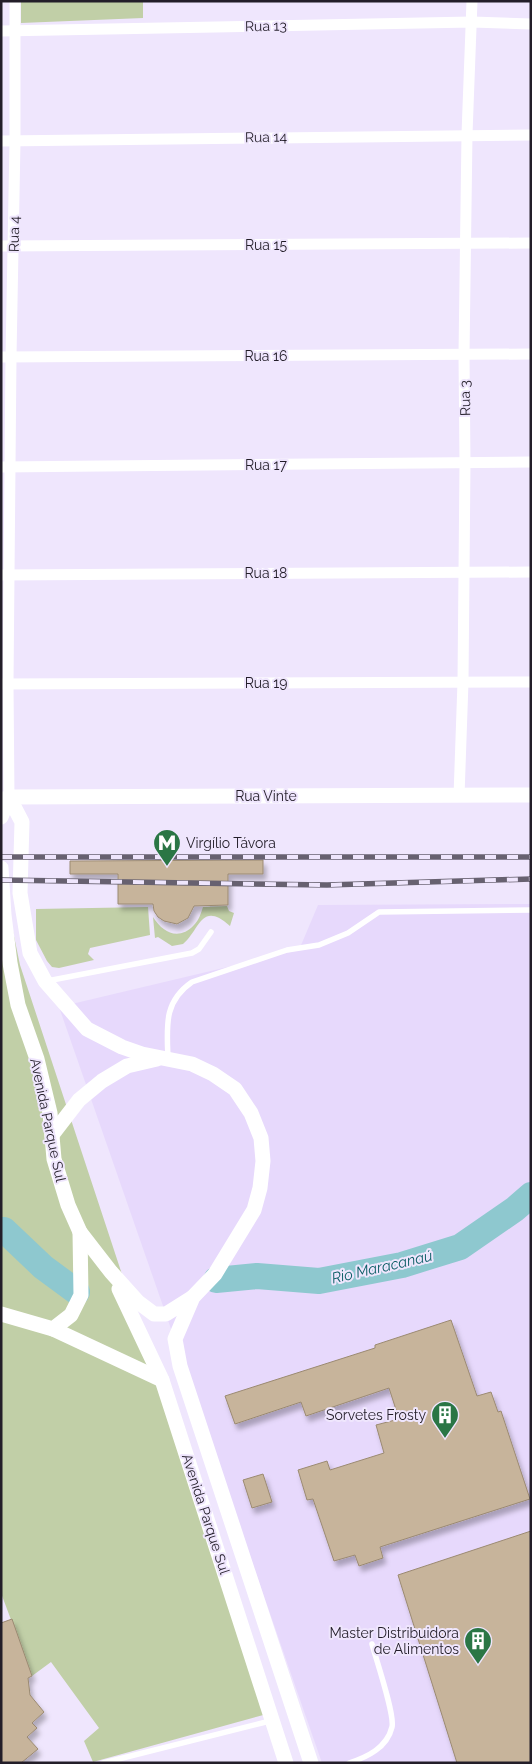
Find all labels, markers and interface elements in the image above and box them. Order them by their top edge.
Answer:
street label: Rua 13 [245,18,287,34]
street label: Rua 14 [245,129,288,145]
street label: Rua 4 [6,215,22,252]
street label: Rua 15 [245,237,287,253]
street label: Rua 16 [245,348,287,364]
street label: Rua 3 [457,380,473,416]
street label: Rua 17 [245,457,287,473]
street label: Rua 18 [245,565,287,581]
street label: Rua 19 [245,675,287,691]
street label: Rua Vinte [235,788,297,804]
metro station icon: Virgílio Távora [152,828,182,867]
place label: Virgílio Távora [186,835,276,851]
street label: Avenida Parque Sul [27,1057,69,1183]
water label: Rio Maracanaú [330,1247,435,1287]
building icon: Sorvetes Frosty [430,1400,460,1439]
place label: Sorvetes Frosty [326,1407,426,1423]
street label: Avenida Parque Sul [179,1452,233,1577]
place label: Master Distribuidora de Alimentos [329,1625,459,1657]
building icon: Master Distribuidora de Alimentos [463,1626,493,1665]

